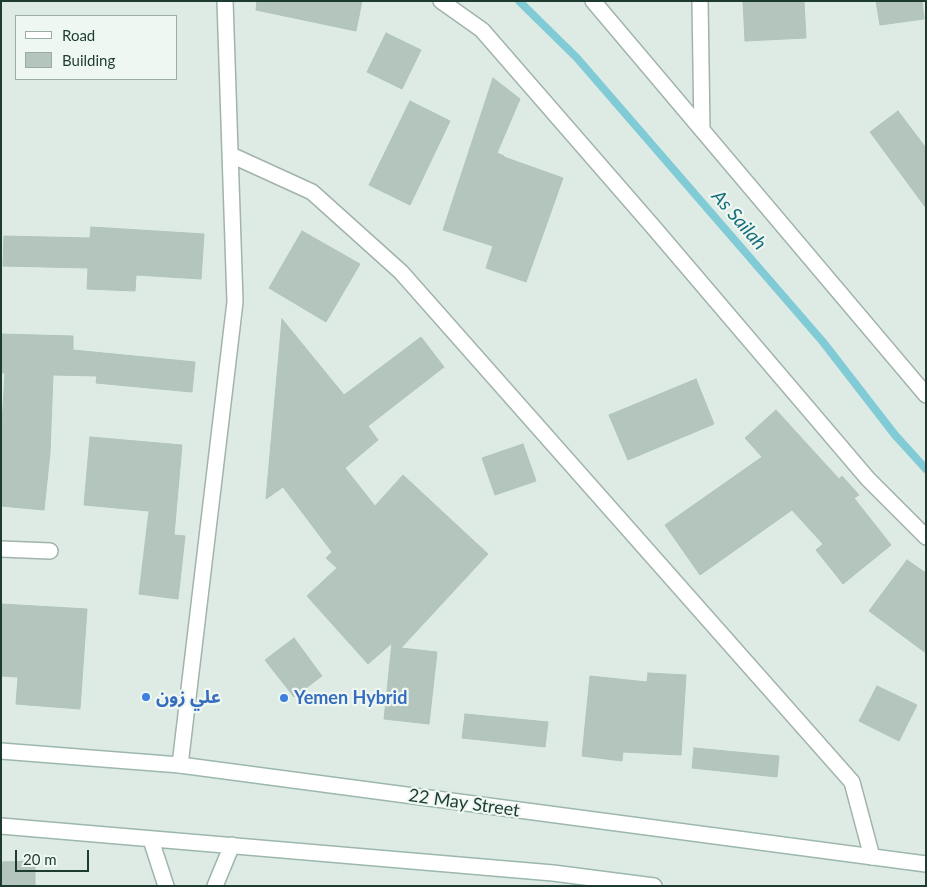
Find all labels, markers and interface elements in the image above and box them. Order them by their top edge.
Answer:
legend [15,15,178,80]
text: Road [62,26,95,44]
text: Building [62,51,115,69]
water label: As Sailah [707,185,771,255]
place label: علي زون [156,686,221,708]
place label: Yemen Hybrid [294,687,407,709]
marker: علي زون [140,691,152,703]
marker: Yemen Hybrid [278,692,290,704]
street label: 22 May Street [407,785,521,821]
scale bar [18,840,91,872]
text: 20 m [23,850,57,868]

